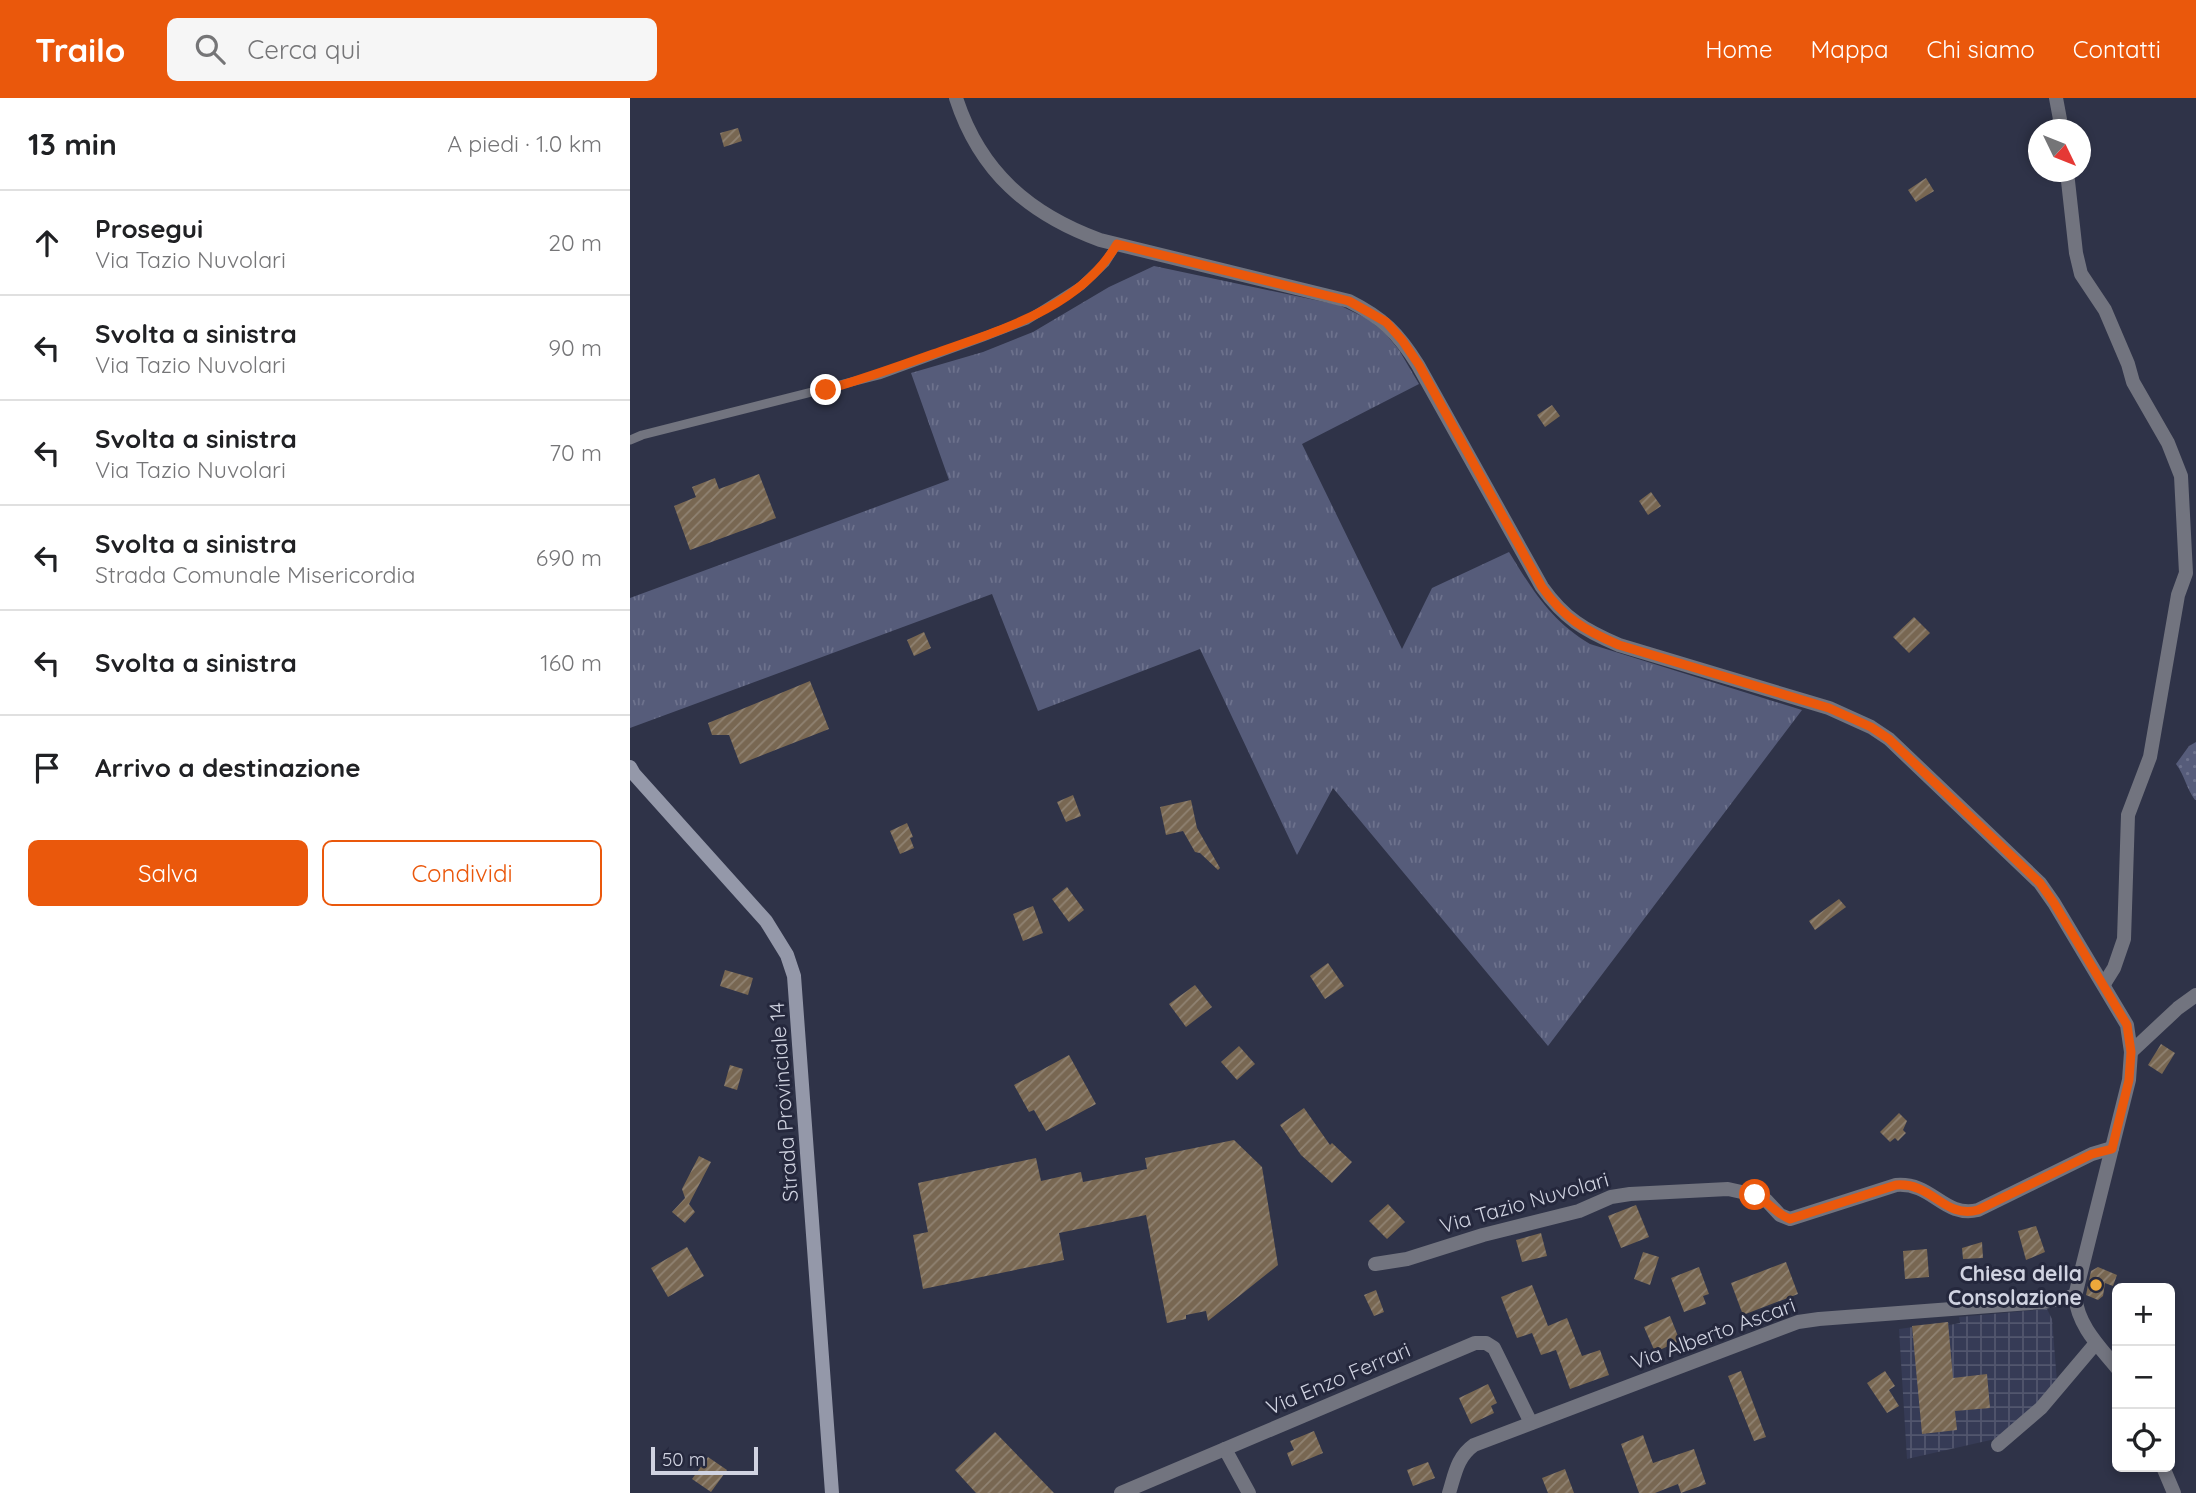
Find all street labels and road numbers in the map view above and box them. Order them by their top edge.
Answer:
street label: Strada Provinciale 14 [763,1001,803,1203]
street label: Via Tazio Nuvolari [1437,1165,1611,1239]
street label: Via Alberto Ascari [1627,1291,1799,1375]
street label: Via Enzo Ferrari [1262,1336,1414,1420]

